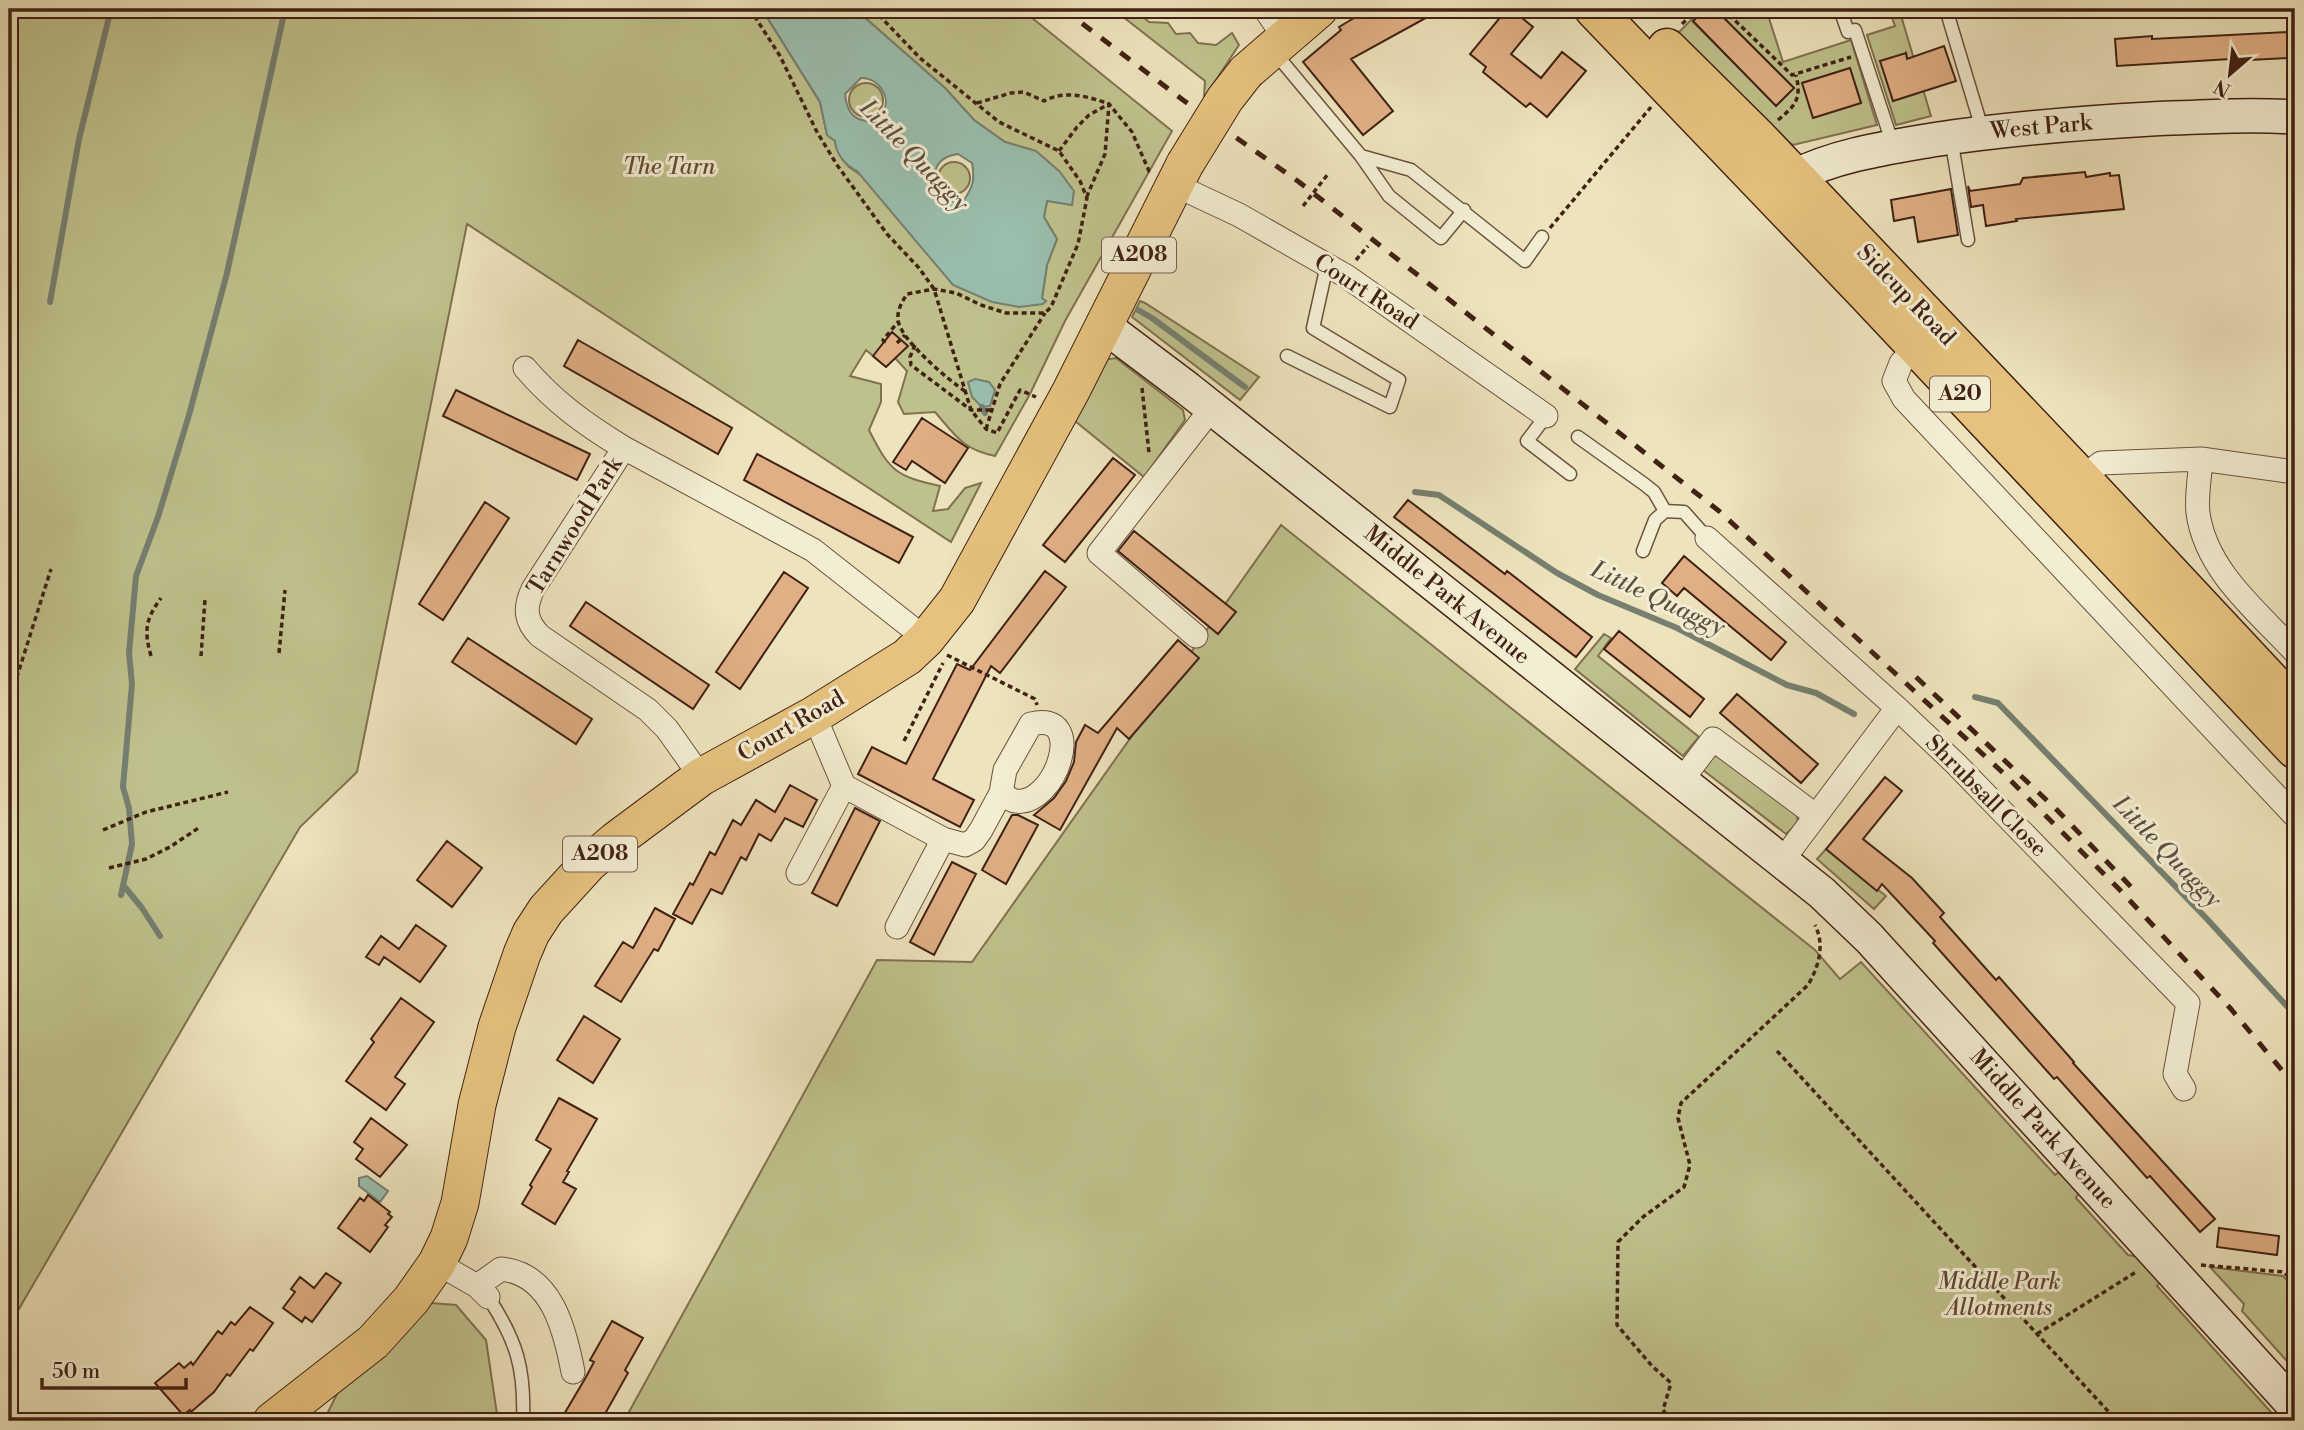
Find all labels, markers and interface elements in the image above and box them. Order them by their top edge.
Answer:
north arrow [2196,38,2266,108]
text: N [2210,74,2235,102]
water label: Little Quaggy [852,93,975,219]
street label: West Park [1988,109,2094,145]
park label: The Tarn [623,153,716,181]
road number: A208 [1102,238,1176,272]
street label: Sidcup Road [1851,239,1961,351]
street label: Court Road [1309,248,1423,336]
road number: A20 [1930,376,1990,412]
street label: Tarnwood Park [521,451,629,600]
street label: Middle Park Avenue [1358,519,1536,671]
water label: Little Quaggy [1585,554,1730,643]
street label: Court Road [733,684,849,768]
street label: Shrubsall Close [1919,729,2053,863]
water label: Little Quaggy [2105,789,2228,915]
road number: A208 [563,836,637,872]
street label: Middle Park Avenue [1964,1043,2122,1215]
park label: Middle Park Allotments [1937,1268,2061,1322]
scale bar [42,1346,186,1390]
text: 50 m [52,1359,100,1385]

